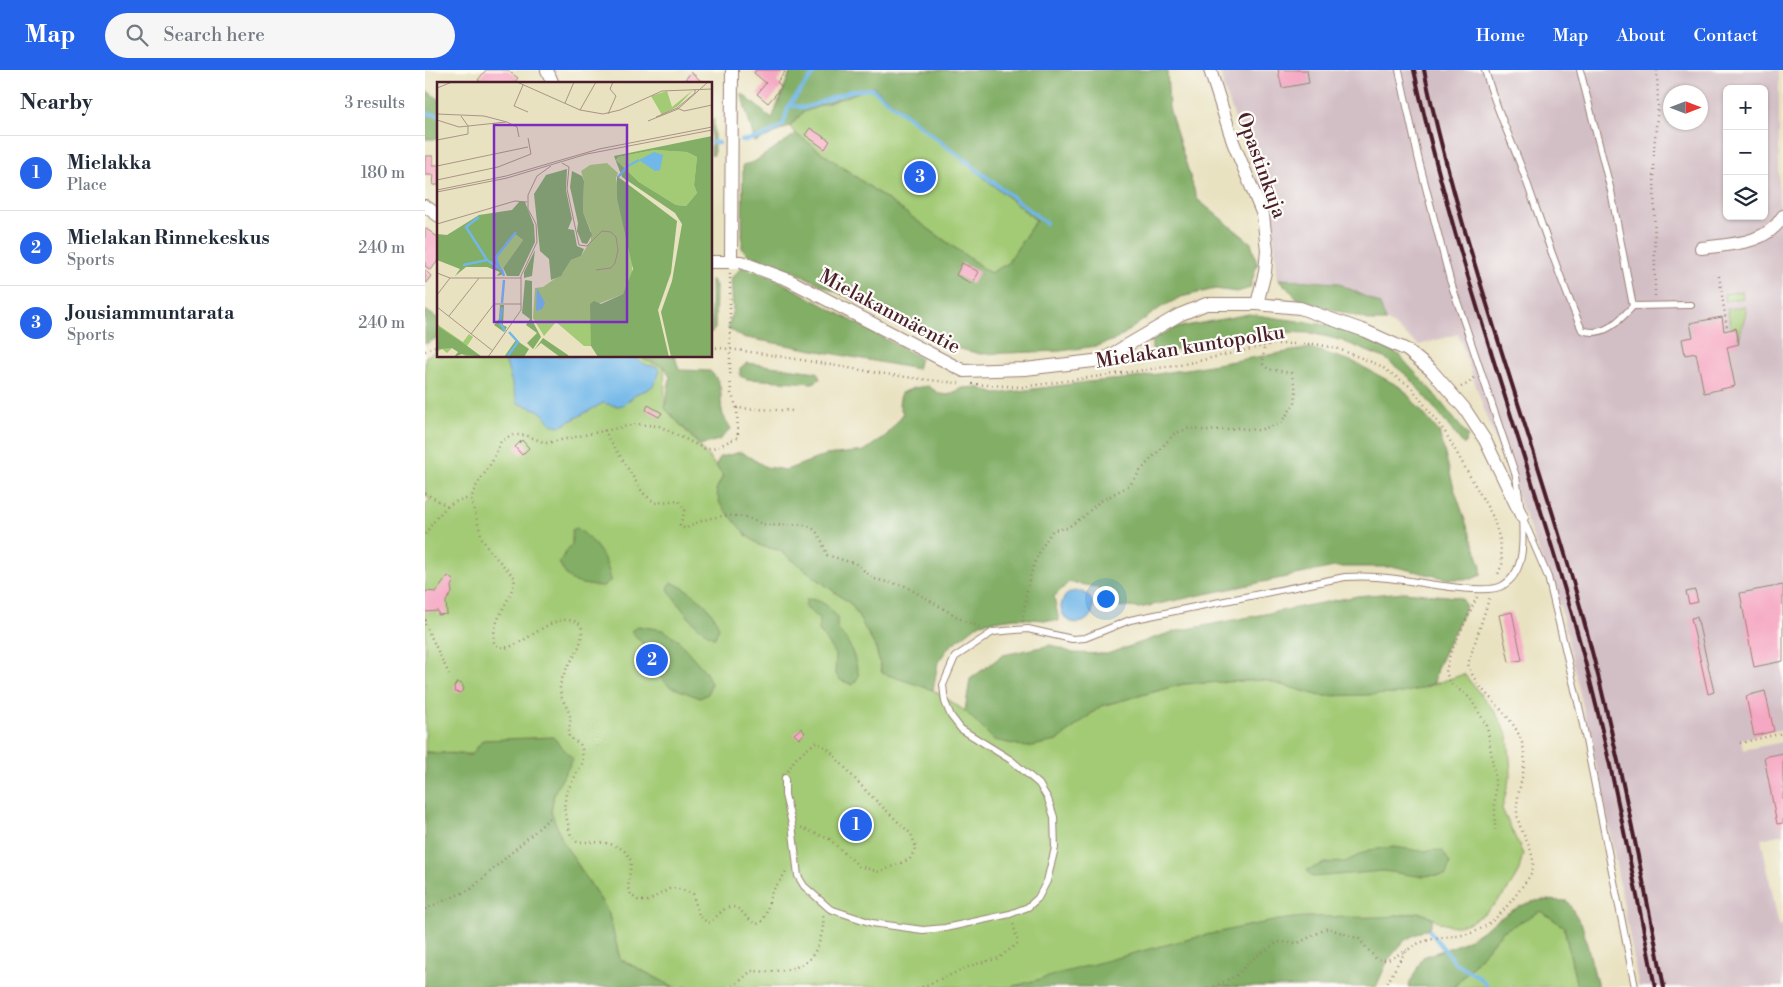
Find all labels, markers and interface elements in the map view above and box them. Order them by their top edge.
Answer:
search box [105,13,455,58]
text: Map [25,20,75,50]
icon: search [123,21,151,49]
text: Search here [163,23,265,47]
text: Home [1476,24,1525,47]
text: Map [1553,24,1589,47]
text: About [1617,24,1666,47]
text: Contact [1694,24,1758,47]
inset map [437,82,713,358]
north arrow [1663,85,1708,130]
map controls [1723,85,1768,220]
button: + [1723,85,1768,130]
text: Nearby [20,90,93,116]
text: 3 results [344,93,405,113]
street label: Opastinkuja [1230,109,1292,223]
button: − [1723,130,1768,175]
text: Mielakka [67,151,151,175]
pin: 3 [904,158,936,196]
text: 1 [32,163,40,183]
text: 180 m [361,163,405,183]
text: Place [67,175,107,195]
button: layers [1723,175,1768,220]
text: Mielakan Rinnekeskus [67,226,270,250]
text: 2 [31,238,41,258]
text: 240 m [358,238,405,258]
text: Sports [67,250,114,270]
street label: Mielakanmäentie [814,264,964,360]
text: Jousiammuntarata [67,301,234,325]
text: 3 [31,313,41,333]
text: 240 m [358,313,405,333]
street label: Mielakan kuntopolku [1094,320,1287,375]
text: Sports [67,325,114,345]
your location [1093,586,1119,612]
pin: 2 [636,641,668,679]
pin: 1 [840,806,872,844]

